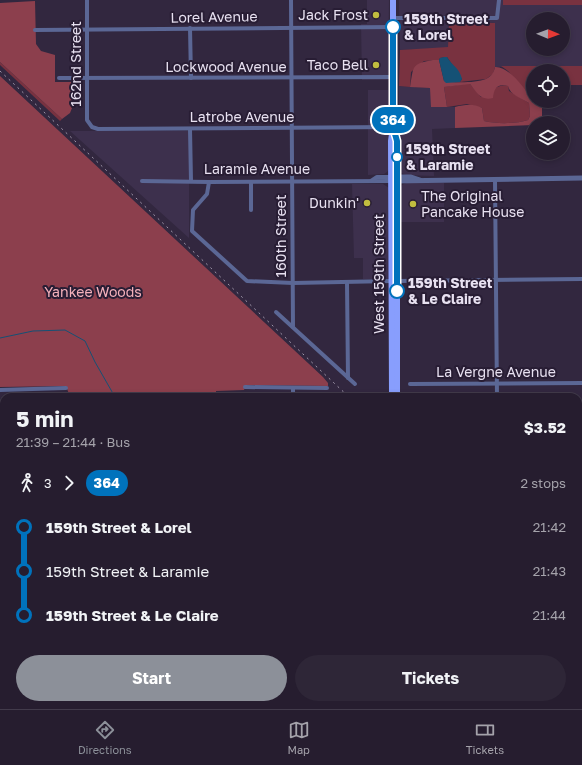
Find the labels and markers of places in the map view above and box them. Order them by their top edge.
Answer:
place label: Jack Frost [298,6,368,23]
marker: Jack Frost [371,10,381,20]
place label: 159th Street & Lorel [404,10,489,43]
marker: 159th Street & Lorel [385,19,401,35]
place label: Taco Bell [307,56,368,73]
marker: Taco Bell [371,60,381,70]
place label: 159th Street & Laramie [406,140,491,173]
marker: 159th Street & Laramie [391,151,403,163]
place label: The Original Pancake House [421,187,524,220]
place label: Dunkin' [309,194,359,211]
marker: Dunkin' [362,198,372,208]
marker: The Original Pancake House [408,199,418,209]
place label: 159th Street & Le Claire [408,274,493,307]
marker: 159th Street & Le Claire [389,283,405,299]

